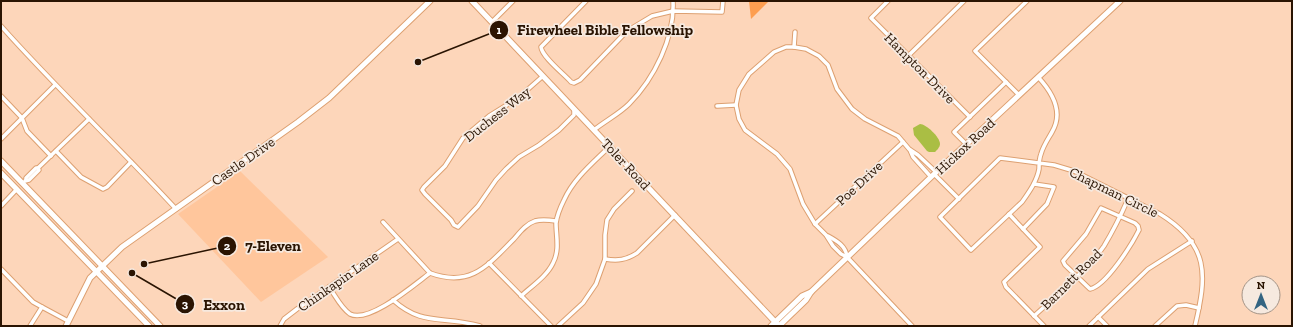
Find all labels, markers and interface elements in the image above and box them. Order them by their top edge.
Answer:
callout: Firewheel Bible Fellowship [489,17,701,44]
text: Firewheel Bible Fellowship [517,21,694,39]
text: 1 [497,23,502,37]
street label: Hampton Drive [881,29,959,108]
street label: Duchess Way [461,83,535,146]
street label: Hickox Road [932,114,999,178]
street label: Castle Drive [208,133,279,189]
street label: Toler Road [598,135,654,194]
street label: Poe Drive [832,157,887,209]
street label: Chapman Circle [1066,164,1161,222]
callout: 7-Eleven [217,233,309,260]
text: 7-Eleven [245,237,301,255]
text: 2 [224,239,231,253]
street label: Barnett Road [1037,245,1106,313]
street label: Chinkapin Lane [295,247,382,316]
north arrow [1241,275,1281,315]
text: N [1257,279,1266,292]
callout: Exxon [175,291,252,318]
text: Exxon [203,296,245,314]
text: 3 [182,297,189,311]

